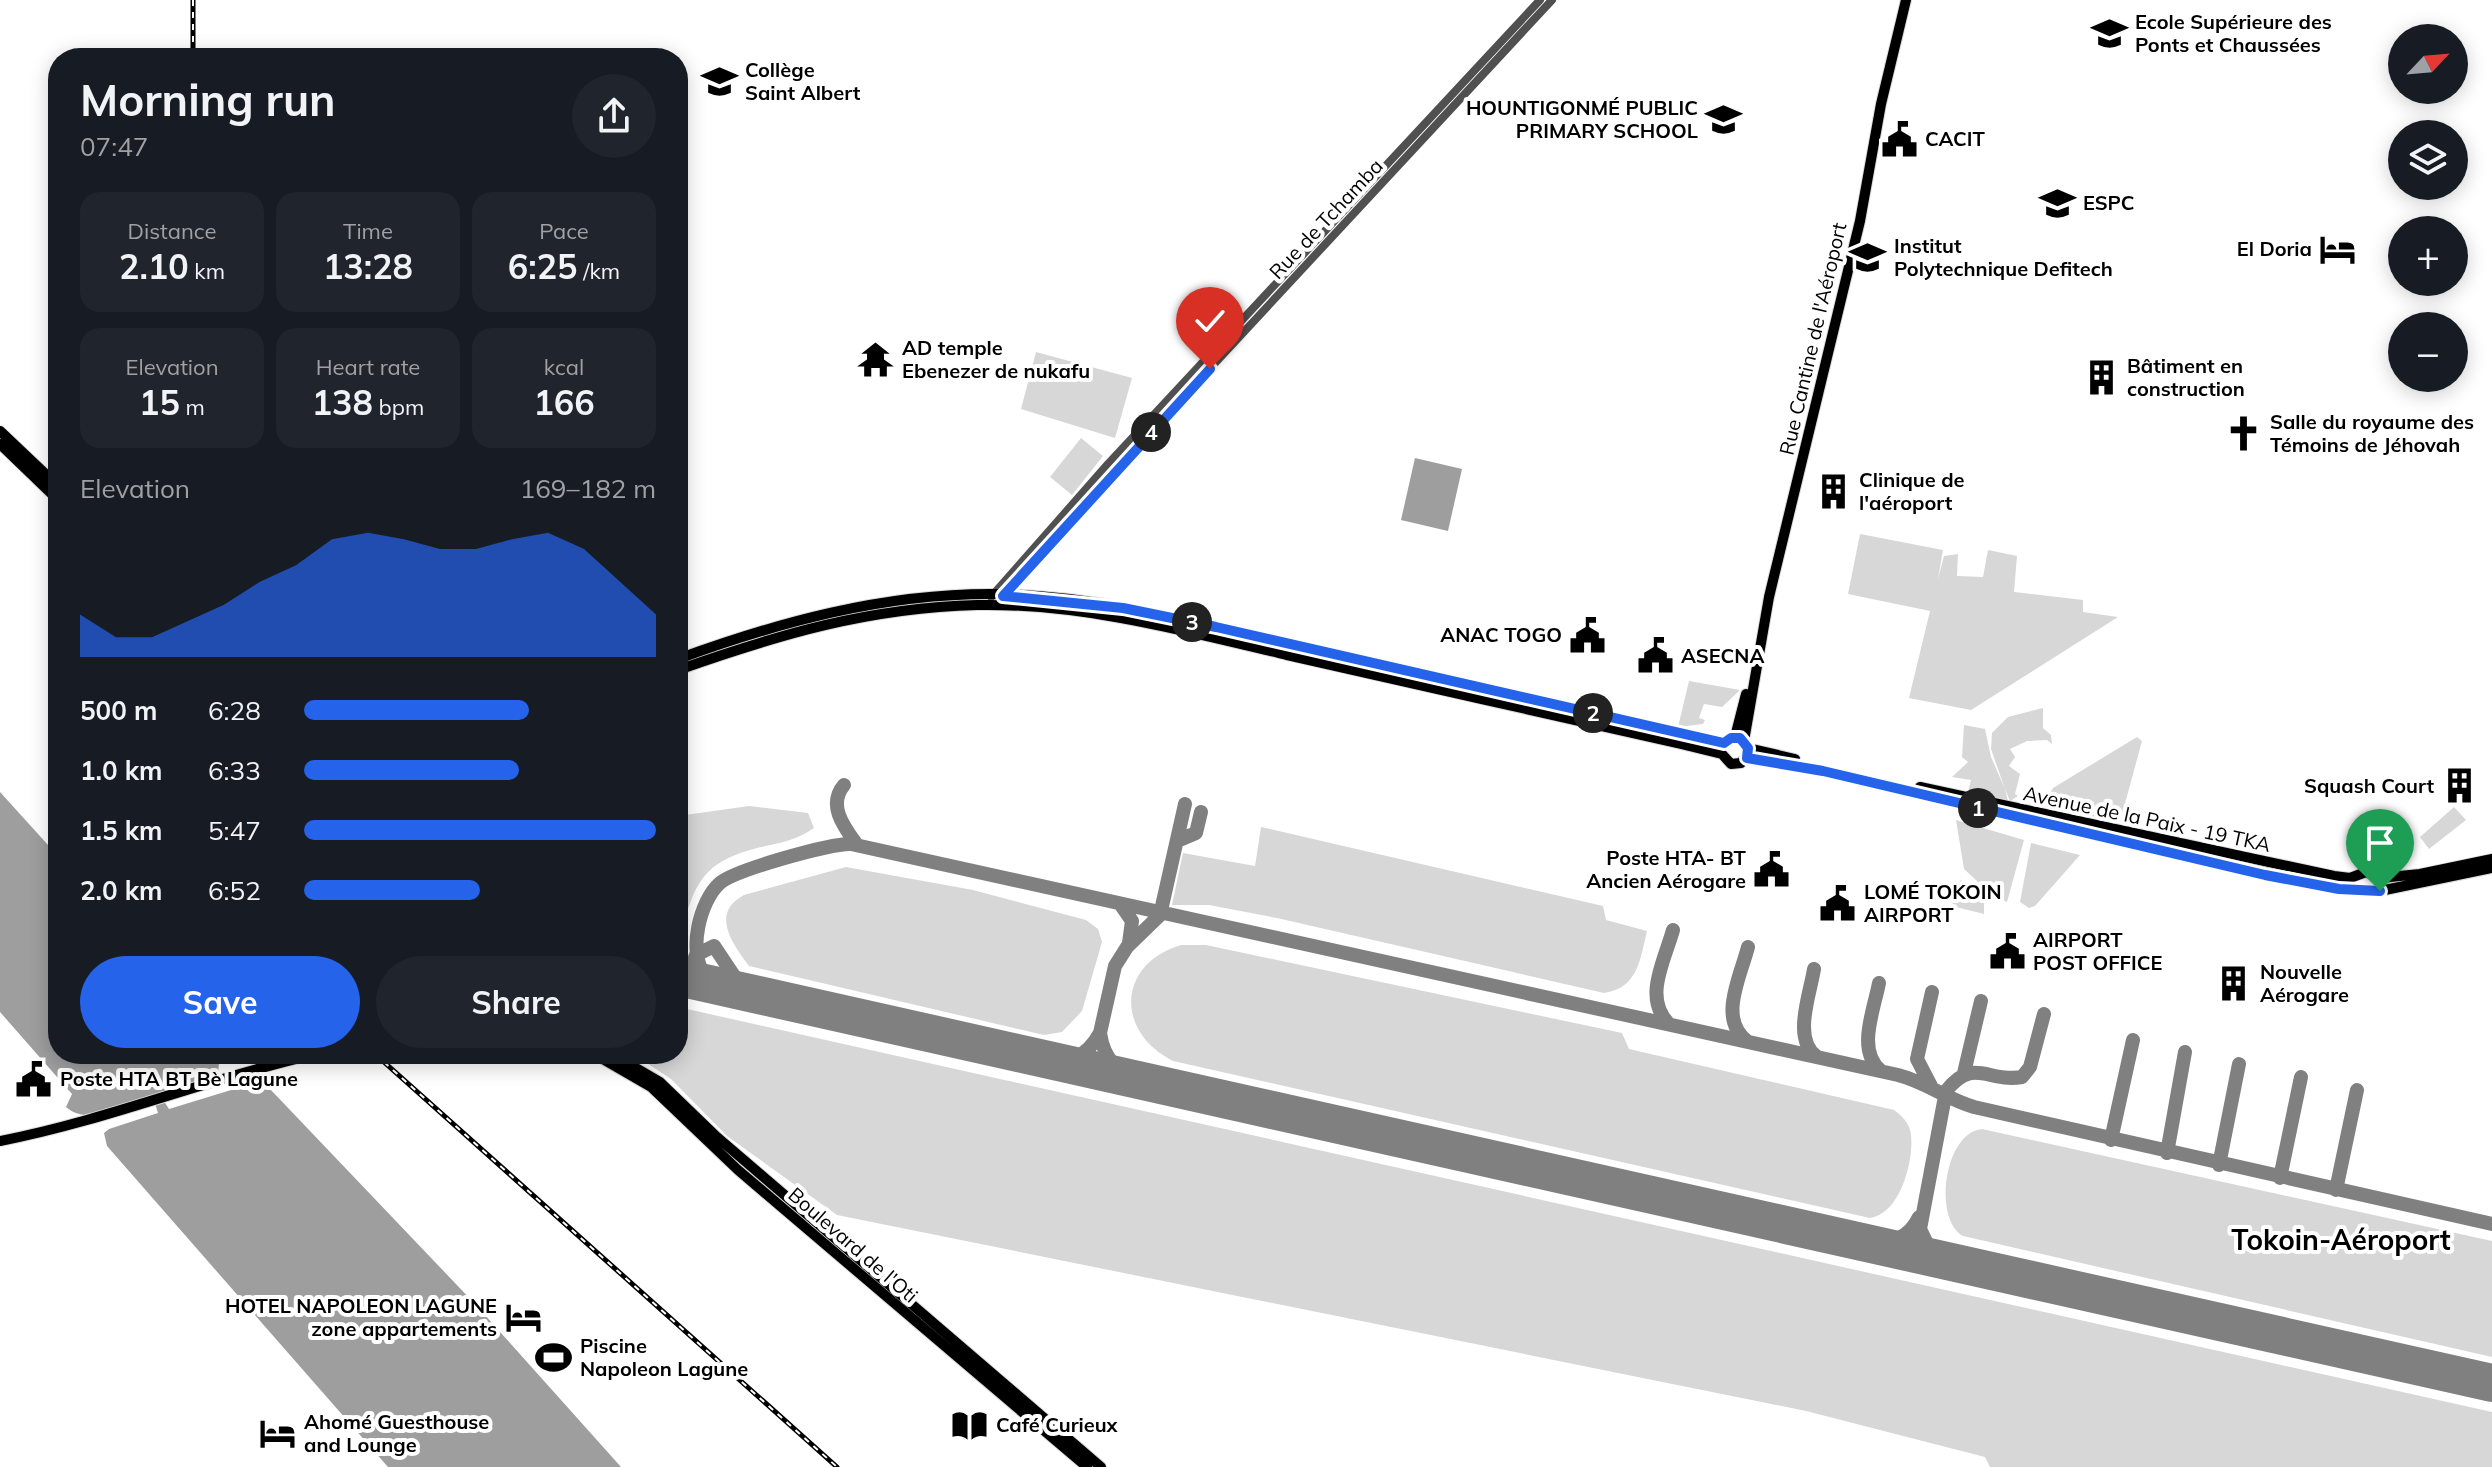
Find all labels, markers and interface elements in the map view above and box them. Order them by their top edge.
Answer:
place label: Ecole Supérieure des Ponts et Chaussées [2135,9,2332,57]
school or university icon: Ecole Supérieure des Ponts et Chaussées [2090,14,2128,52]
north arrow [2388,24,2468,104]
map controls [2388,24,2468,392]
place label: Collège Saint Albert [745,57,861,105]
school or university icon: Collège Saint Albert [700,63,738,101]
text: Morning run [80,72,336,127]
button: share [572,74,656,158]
place label: HOUNTIGONMÉ PUBLIC PRIMARY SCHOOL [1466,95,1698,143]
school or university icon: HOUNTIGONMÉ PUBLIC PRIMARY SCHOOL [1705,101,1743,139]
public building icon: CACIT [1880,120,1918,158]
button: layers [2388,120,2468,200]
place label: CACIT [1925,126,1985,151]
text: 07:47 [80,130,148,163]
street label: Rue de Tchamba [1264,153,1388,284]
school or university icon: ESPC [2038,184,2076,222]
place label: ESPC [2083,190,2135,215]
button: + [2388,216,2468,296]
text: Distance [128,217,216,245]
text: Time [343,217,393,245]
text: Pace [539,217,589,245]
street label: Rue Cantine de l'Aéroport [1774,220,1851,457]
hotel icon: El Doria [2319,230,2357,268]
place label: Institut Polytechnique Defitech [1894,233,2113,281]
place label: El Doria [2237,236,2312,261]
school or university icon: Institut Polytechnique Defitech [1849,238,1887,276]
text: 2.10 [119,245,189,288]
text: 13:28 [323,245,413,288]
text: 6:25 [508,245,578,288]
text: km [189,257,225,285]
text: /km [578,257,620,285]
pin [1176,287,1244,369]
icon: check [1188,299,1232,343]
button: − [2388,312,2468,392]
place label: AD temple Ebenezer de nukafu [902,335,1090,383]
temple icon: AD temple Ebenezer de nukafu [857,341,895,379]
text: Elevation [125,353,219,381]
text: Heart rate [316,353,420,381]
text: kcal [544,353,584,381]
place label: Bâtiment en construction [2127,353,2245,401]
building icon: Bâtiment en construction [2082,358,2120,396]
text: 15 [139,381,180,424]
text: 138 [312,381,373,424]
text: 166 [533,381,595,424]
text: m [180,393,205,421]
text: bpm [373,393,424,421]
place label: Salle du royaume des Témoins de Jéhovah [2270,409,2474,457]
pin: 4 [1131,412,1171,452]
church icon: Salle du royaume des Témoins de Jéhovah [2225,414,2263,452]
text: 4 [1144,418,1158,446]
place label: Clinique de l'aéroport [1859,467,1965,515]
text: Elevation [80,472,190,505]
text: 169–182 m [520,472,656,505]
building icon: Clinique de l'aéroport [1814,472,1852,510]
pin: 3 [1172,602,1212,642]
text: 3 [1185,608,1199,636]
public building icon: ANAC TOGO [1569,616,1607,654]
place label: ANAC TOGO [1440,622,1562,647]
public building icon: ASECNA [1636,637,1674,675]
place label: ASECNA [1681,643,1764,668]
pin: 2 [1573,693,1613,733]
text: 500 m [80,694,157,727]
text: 6:28 [208,694,261,727]
text: 2 [1586,699,1600,727]
text: 1.0 km [80,754,163,787]
text: 6:33 [208,754,261,787]
building icon: Squash Court [2441,767,2479,805]
place label: Squash Court [2304,773,2434,798]
street label: Avenue de la Paix - 19 TKA [2021,780,2273,857]
pin: 1 [1958,788,1998,828]
text: 1 [1971,794,1985,822]
pin [2346,809,2414,891]
text: 1.5 km [80,814,163,847]
text: 5:47 [208,814,261,847]
icon: arrive [2358,821,2402,865]
place label: Poste HTA- BT Ancien Aérogare [1586,845,1747,893]
public building icon: Poste HTA- BT Ancien Aérogare [1753,851,1791,889]
text: 2.0 km [80,874,163,907]
text: 6:52 [208,874,261,907]
place label: LOMÉ TOKOIN AIRPORT [1864,879,2002,927]
public building icon: LOMÉ TOKOIN AIRPORT [1819,885,1857,923]
place label: AIRPORT POST OFFICE [2033,927,2162,975]
public building icon: AIRPORT POST OFFICE [1988,932,2026,970]
button: Save [80,956,360,1048]
button: Share [376,956,656,1048]
place label: Nouvelle Aérogare [2260,959,2349,1007]
building icon: Nouvelle Aérogare [2215,964,2253,1002]
public building icon: Poste HTA BT Bè Lagune [15,1060,53,1098]
place label: Poste HTA BT Bè Lagune [60,1066,298,1091]
street label: Boulevard de l'Oti [783,1182,923,1308]
district label: Tokoin-Aéroport [2231,1222,2451,1257]
place label: HOTEL NAPOLEON LAGUNE zone appartements [225,1293,497,1341]
hotel icon: HOTEL NAPOLEON LAGUNE zone appartements [504,1298,542,1336]
place label: Piscine Napoleon Lagune [580,1333,748,1381]
sports icon: Piscine Napoleon Lagune [535,1338,573,1376]
library icon: Café Curieux [951,1406,989,1444]
place label: Ahomé Guesthouse and Lounge [304,1409,489,1457]
place label: Café Curieux [996,1412,1119,1437]
hotel icon: Ahomé Guesthouse and Lounge [259,1414,297,1452]

